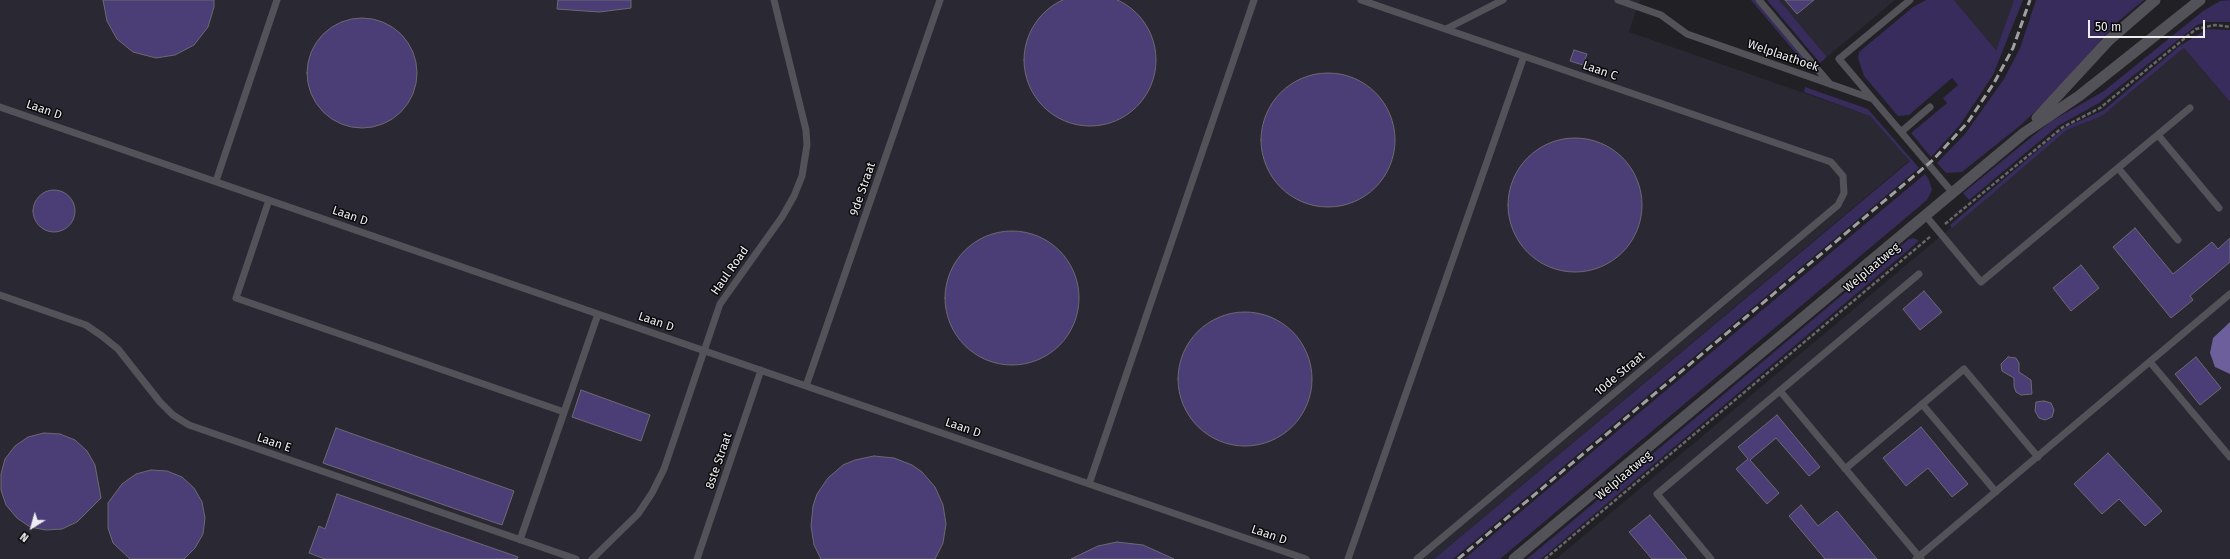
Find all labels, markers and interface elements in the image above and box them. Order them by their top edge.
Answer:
scale bar [2090,12,2207,38]
text: 50 m [2095,20,2121,34]
street label: Welplaathoek [1745,37,1821,75]
street label: Laan C [1581,58,1619,84]
street label: Laan D [24,97,64,123]
street label: 9de Straat [847,160,879,218]
street label: Laan D [330,203,370,229]
street label: Welplaatweg [1841,240,1903,296]
street label: Haul Road [708,244,752,298]
street label: Laan D [636,309,676,335]
street label: 10de Straat [1592,349,1648,399]
street label: Laan D [943,415,983,441]
street label: Laan E [255,430,293,456]
street label: 8ste Straat [703,431,735,491]
street label: Welplaatweg [1593,448,1655,504]
north arrow [12,507,52,547]
street label: Laan D [1249,522,1289,548]
text: N [18,530,31,544]

